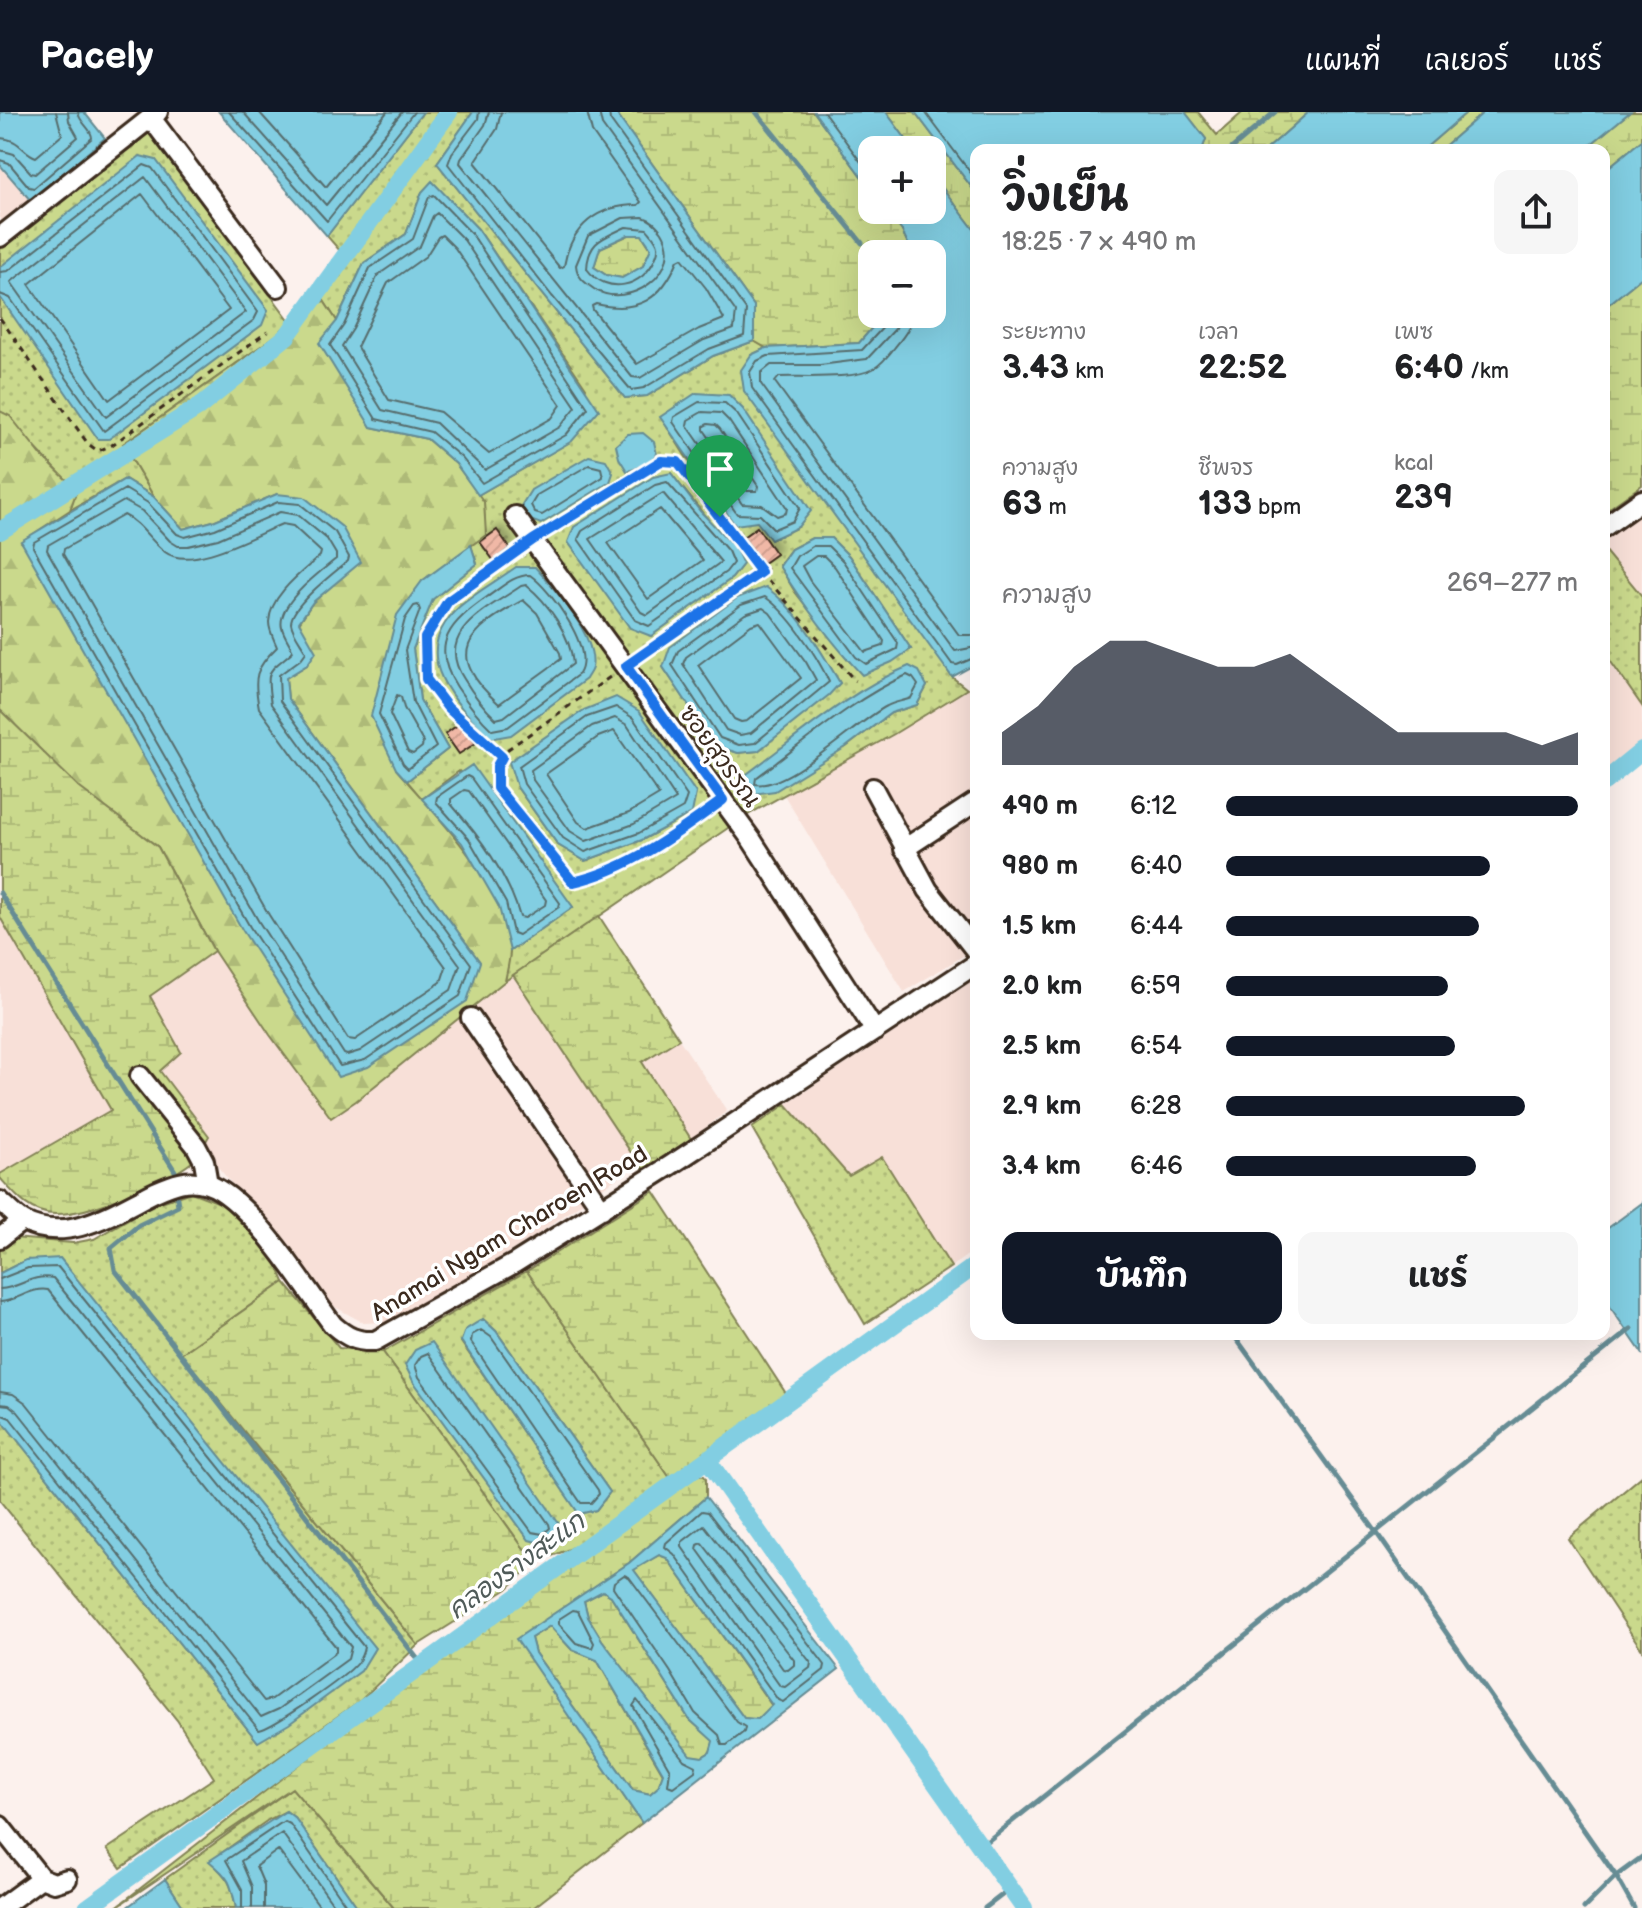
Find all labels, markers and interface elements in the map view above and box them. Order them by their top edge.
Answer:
text: Pacely [40,34,153,79]
text: แผนที่ [1305,45,1380,78]
text: เลเยอร์ [1424,45,1509,78]
text: แชร์ [1553,45,1602,78]
map controls [858,136,946,328]
button: + [858,136,946,224]
text: วิ่งเย็น [1002,170,1129,223]
button: share [1494,170,1578,254]
text: 18:25 · 7 × 490 m [1002,227,1196,258]
button: − [858,240,946,328]
text: ระยะทาง [1002,319,1086,346]
text: เวลา [1198,319,1239,346]
text: เพซ [1394,319,1433,346]
text: 3.43 [1002,347,1069,388]
text: 22:52 [1198,347,1287,388]
text: 6:40 [1394,347,1464,388]
text: km [1069,358,1104,385]
text: /km [1464,358,1509,385]
pin [686,435,754,517]
icon: arrive [698,447,742,491]
text: kcal [1394,450,1433,477]
text: ความสูง [1002,455,1078,482]
text: ชีพจร [1198,455,1253,482]
text: 239 [1394,477,1453,518]
text: 63 [1002,483,1042,524]
text: 133 [1198,483,1252,524]
text: m [1042,494,1067,521]
text: bpm [1252,494,1301,521]
text: 269–277 m [1447,568,1578,599]
text: ความสูง [1002,580,1092,611]
street label: ซอยสุวรรณ [670,700,766,815]
text: 490 m [1002,791,1078,822]
text: 6:12 [1130,791,1177,822]
text: 980 m [1002,851,1078,882]
text: 6:40 [1130,851,1182,882]
text: 1.5 km [1002,911,1077,942]
text: 6:44 [1130,911,1183,942]
text: 2.0 km [1002,971,1082,1002]
text: 6:59 [1130,971,1181,1002]
text: 2.5 km [1002,1031,1081,1062]
text: 6:54 [1130,1031,1182,1062]
text: 2.9 km [1002,1091,1081,1122]
text: 6:28 [1130,1091,1182,1122]
street label: Anamai Ngam Charoen Road [366,1139,653,1328]
text: 3.4 km [1002,1151,1081,1182]
text: 6:46 [1130,1151,1183,1182]
button: บันทึก [1002,1232,1282,1324]
button: แชร์ [1298,1232,1578,1324]
water label: คลองรางสะแก [443,1506,592,1626]

